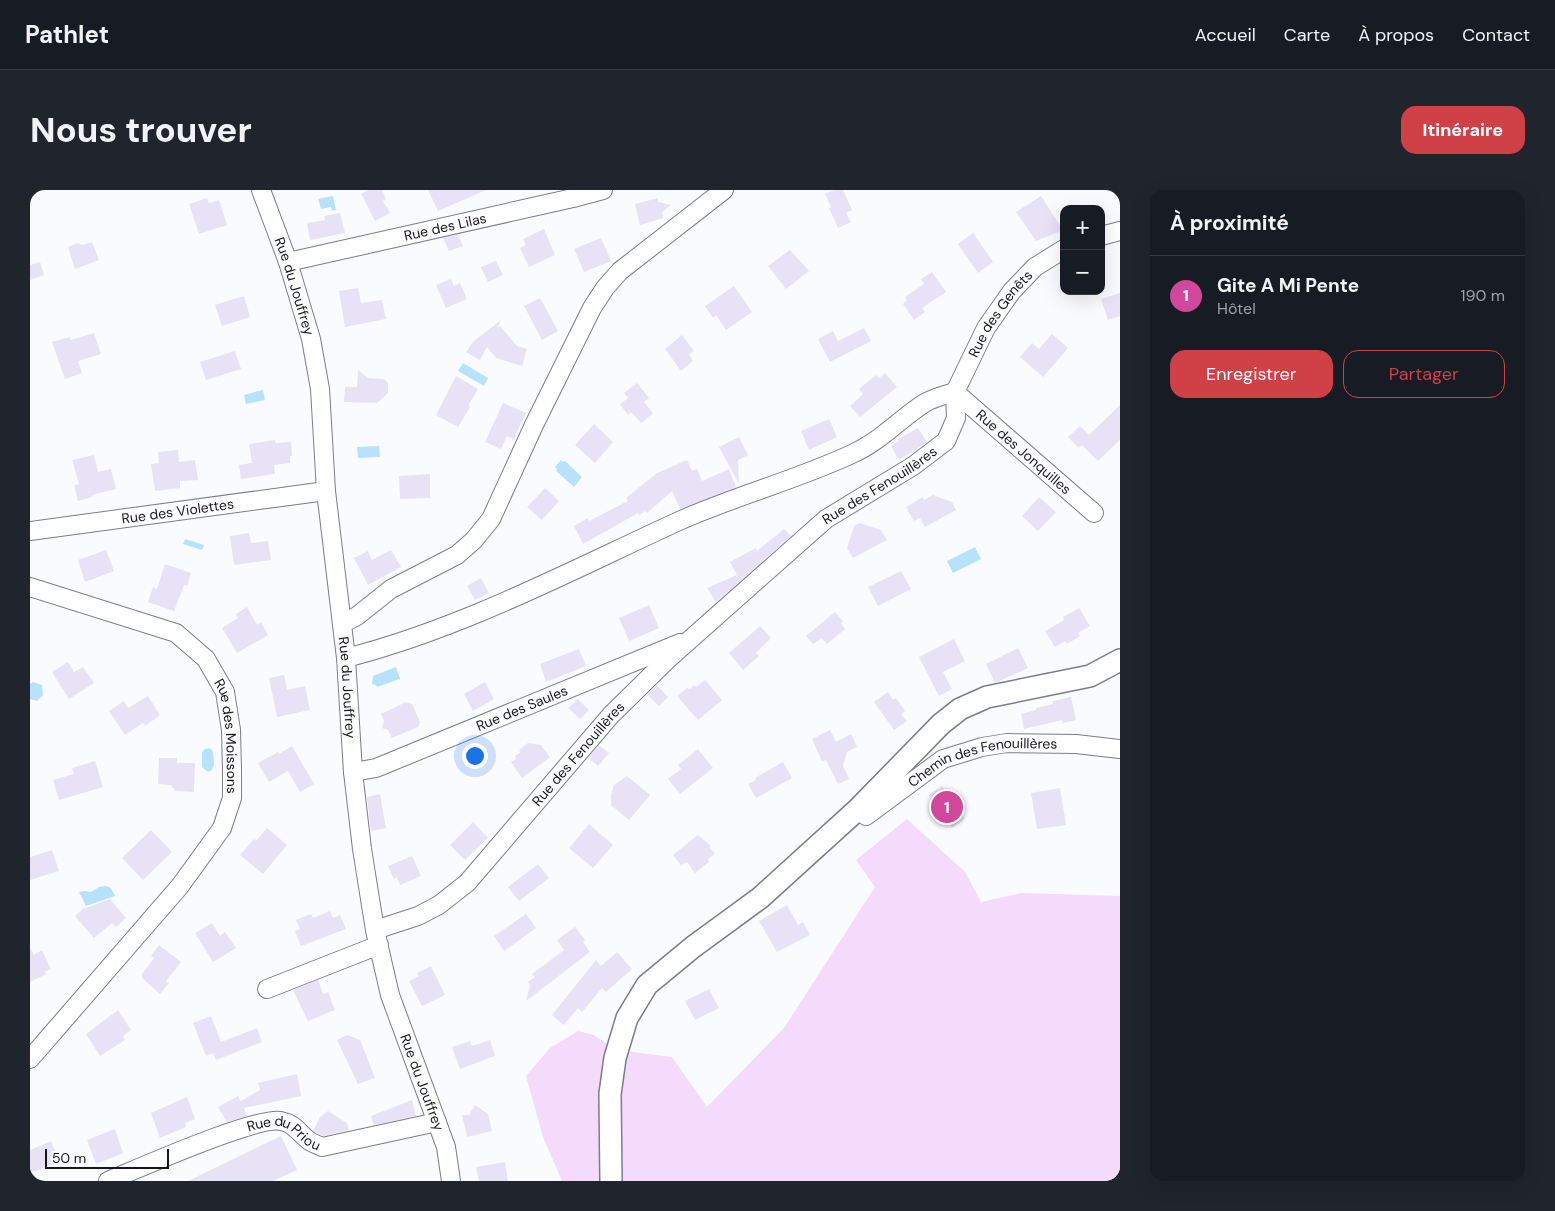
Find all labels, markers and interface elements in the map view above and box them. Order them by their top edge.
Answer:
text: Pathlet [25,19,109,50]
text: Accueil [1195,23,1256,47]
text: Carte [1284,23,1330,47]
text: À propos [1358,23,1434,47]
text: Contact [1462,23,1530,47]
button: Itinéraire [1401,106,1525,154]
text: Nous trouver [30,107,252,153]
map controls [1060,205,1105,295]
button: + [1060,205,1105,250]
street label: Rue des Lilas [402,209,488,245]
text: À proximité [1170,209,1289,237]
street label: Rue du Jouffrey [270,235,318,338]
button: − [1060,250,1105,295]
street label: Rue des Genêts [964,266,1036,360]
text: Gite A Mi Pente [1217,273,1359,298]
text: 1 [1183,285,1189,306]
text: 190 m [1461,285,1505,306]
text: Hôtel [1217,298,1256,319]
button: Enregistrer [1170,350,1333,398]
button: Partager [1343,350,1505,398]
street label: Rue des Jonquilles [972,405,1075,498]
street label: Rue des Fenouillères [819,442,940,528]
street label: Rue des Violettes [120,495,235,528]
street label: Rue du Jouffrey [335,636,360,739]
street label: Rue des Moissons [210,675,241,794]
street label: Rue des Saules [473,681,570,735]
street label: Rue des Fenouillères [528,698,628,810]
street label: Chemin des Fenouillères [904,734,1058,791]
your location [462,743,488,769]
pin: 1 [931,788,963,826]
street label: Rue du Jouffrey [396,1031,448,1133]
street label: Rue du Priou [245,1111,324,1154]
scale bar [45,1146,169,1169]
text: 50 m [52,1149,86,1167]

